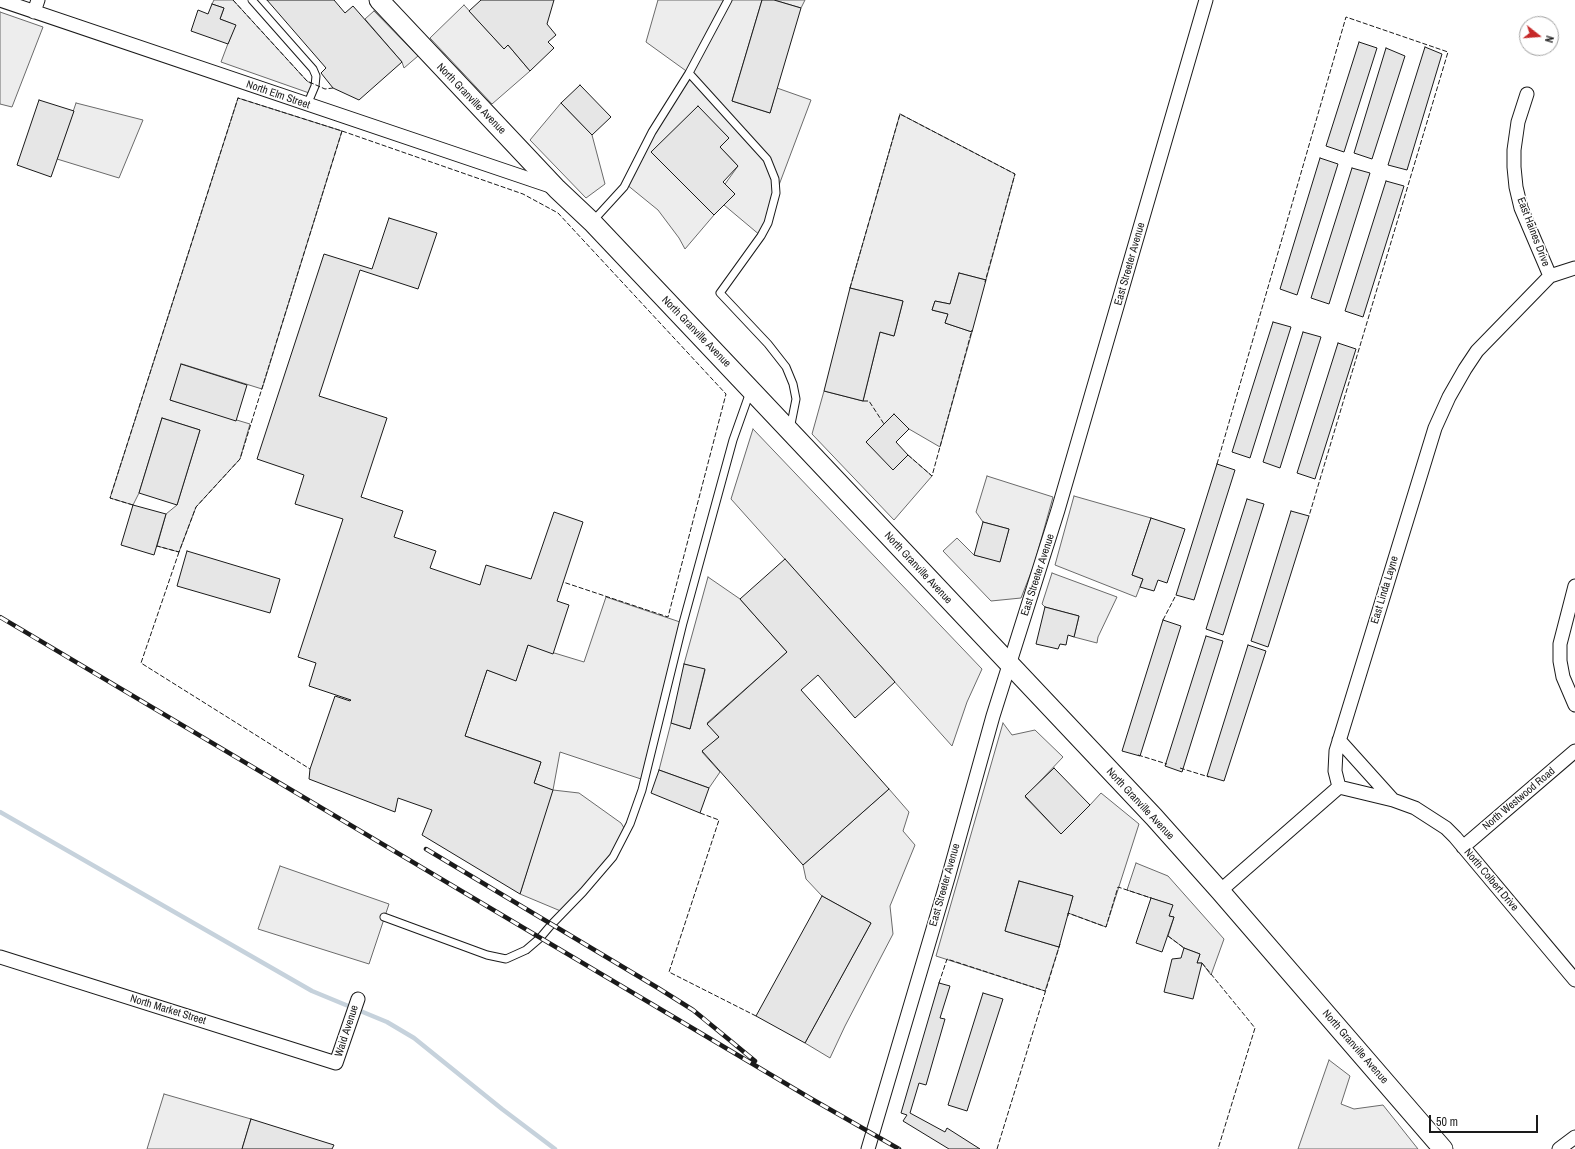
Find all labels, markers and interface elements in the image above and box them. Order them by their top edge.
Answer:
north arrow [1519,16,1559,56]
text: N [1542,34,1557,44]
street label: North Granville Avenue [434,61,508,137]
street label: North Elm Street [244,78,312,112]
street label: East Haines Drive [1514,195,1552,269]
street label: East Streeter Avenue [1112,221,1148,307]
street label: North Granville Avenue [659,294,733,370]
street label: North Granville Avenue [881,529,955,607]
street label: East Streeter Avenue [1018,532,1058,618]
street label: East Linda Layne [1368,554,1402,626]
street label: North Granville Avenue [1103,765,1177,843]
street label: North Westwood Road [1480,765,1558,833]
street label: East Streeter Avenue [927,842,963,928]
street label: North Colbert Drive [1461,846,1521,914]
street label: North Market Street [128,992,208,1028]
street label: Waid Avenue [332,1003,362,1059]
street label: North Granville Avenue [1319,1007,1391,1087]
scale bar [1431,1107,1540,1133]
text: 50 m [1436,1114,1458,1130]

